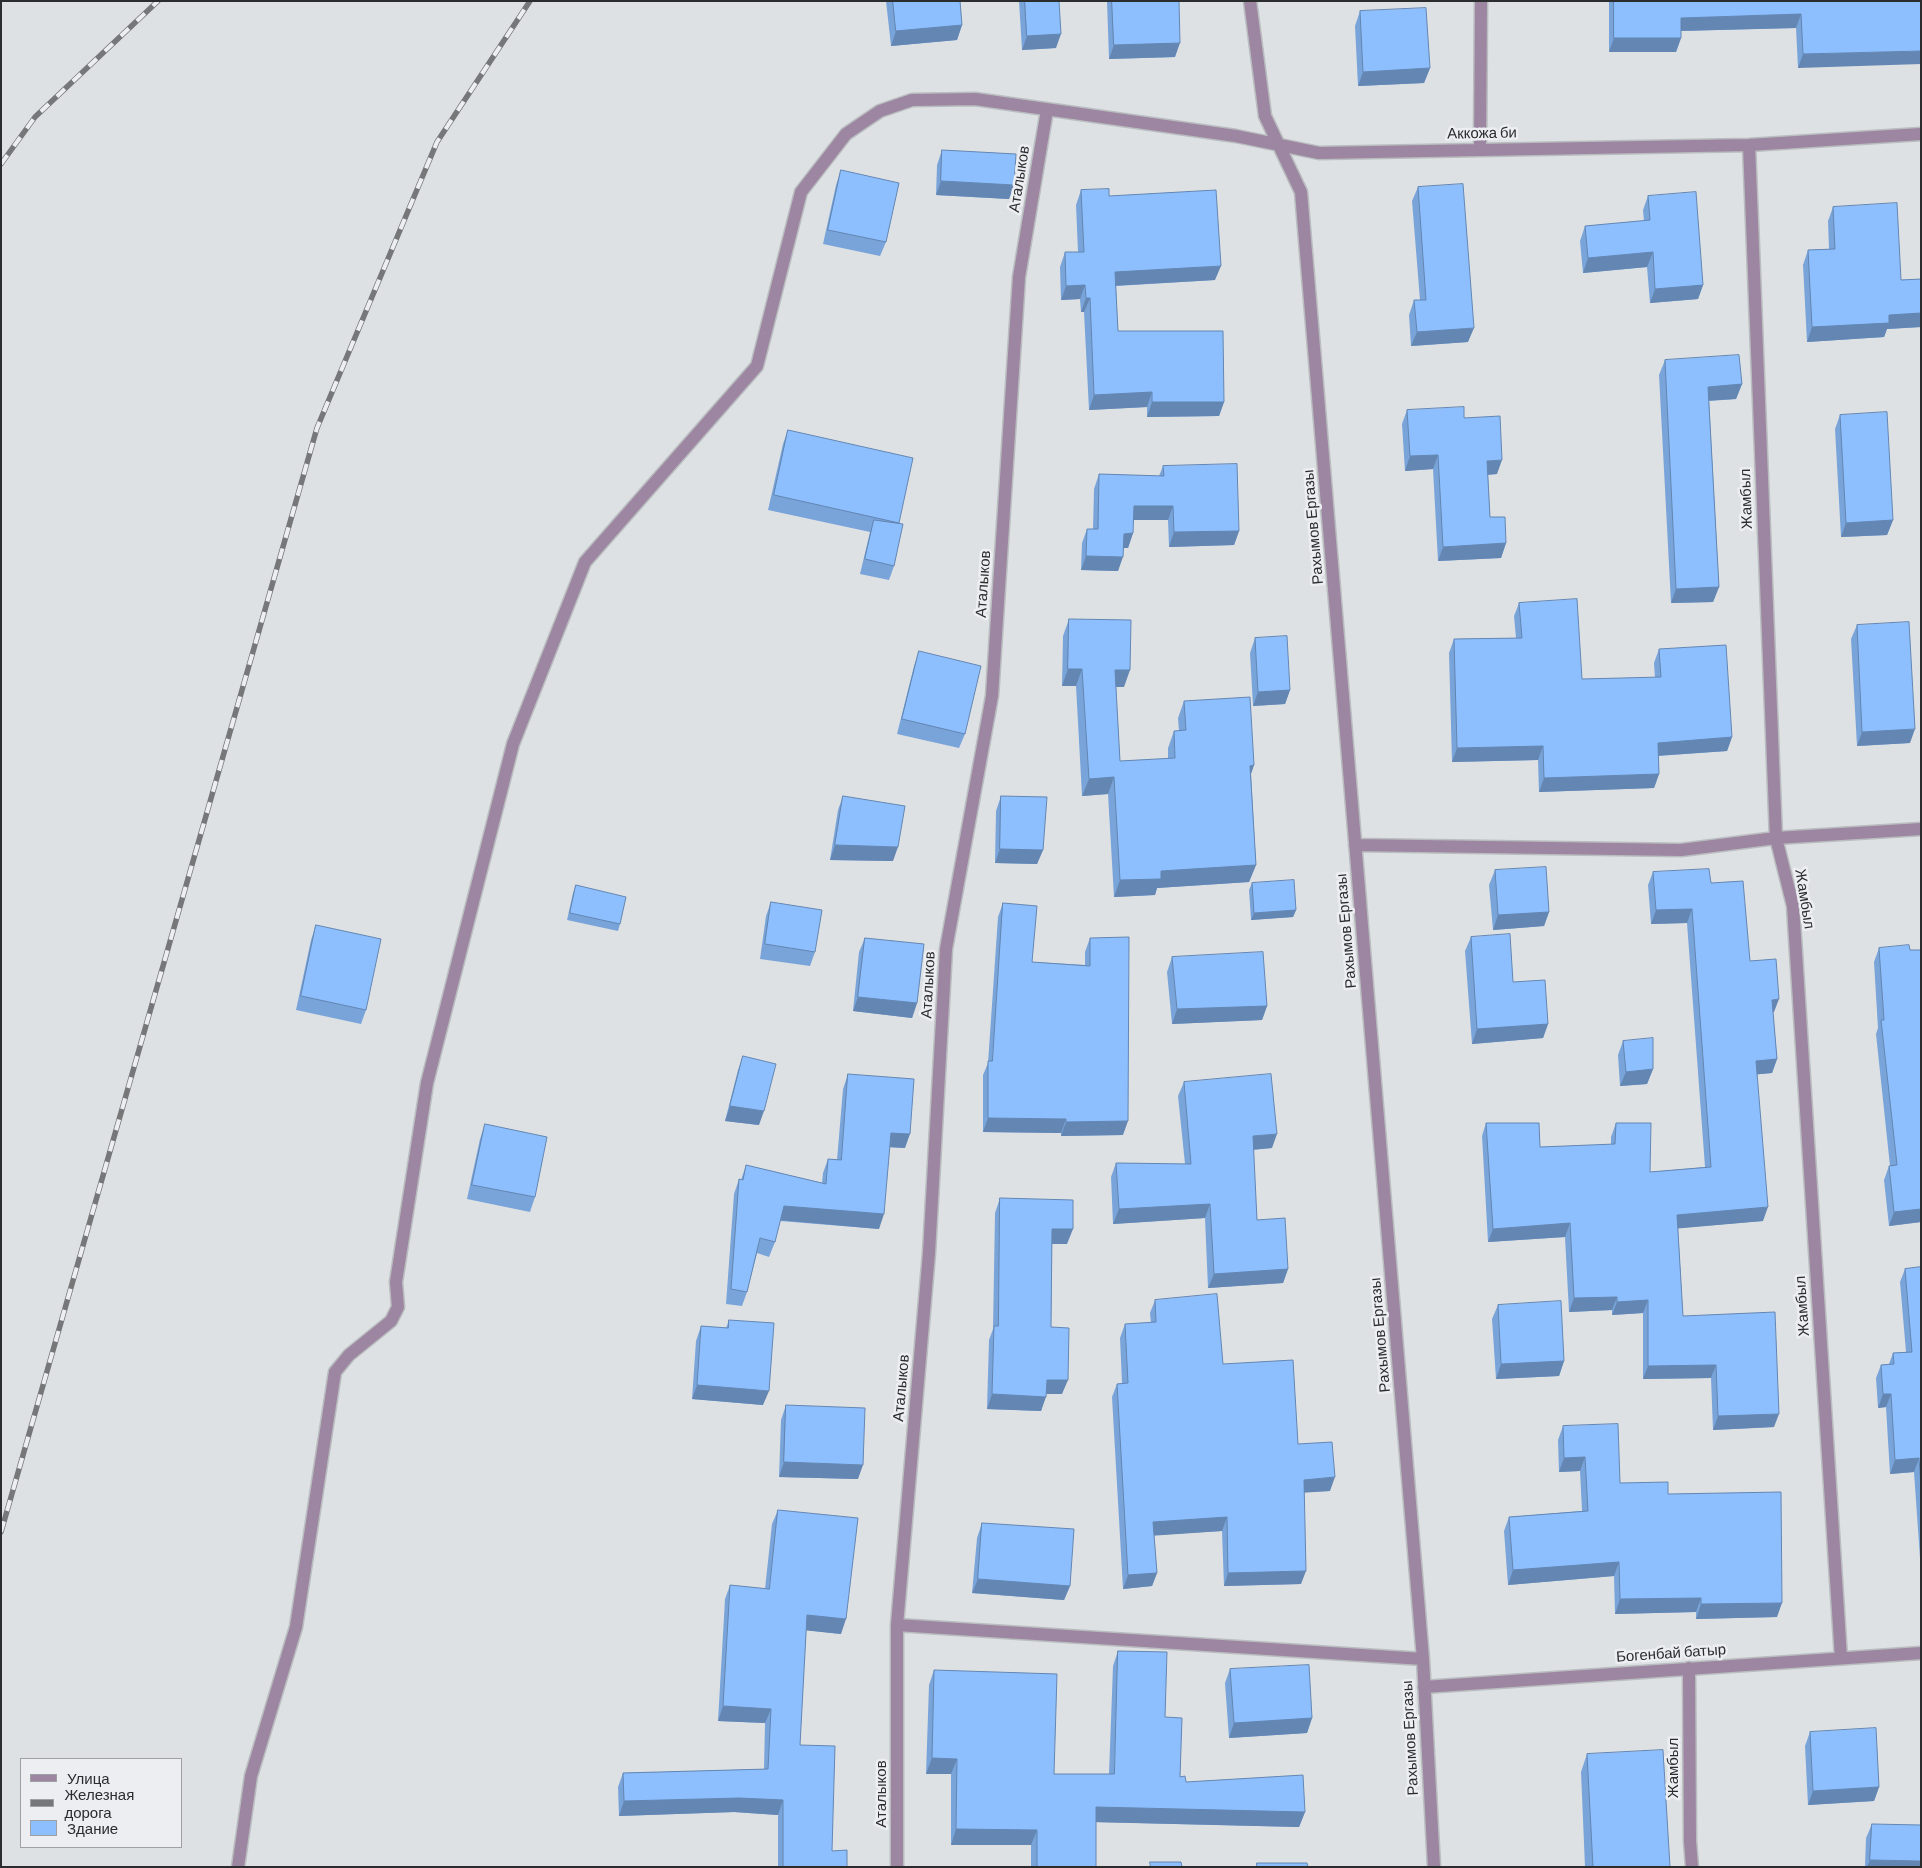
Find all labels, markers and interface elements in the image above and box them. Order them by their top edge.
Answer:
street label: Аккожа би [1447,123,1517,143]
street label: Аталыков [1005,144,1033,214]
street label: Жамбыл [1736,468,1756,530]
street label: Рахымов Ергазы [1299,469,1327,585]
street label: Аталыков [972,550,994,618]
street label: Жамбыл [1791,868,1819,930]
street label: Рахымов Ергазы [1332,873,1360,989]
street label: Аталыков [917,951,939,1019]
street label: Жамбыл [1791,1275,1813,1337]
street label: Рахымов Ергазы [1366,1277,1394,1393]
street label: Аталыков [889,1354,913,1422]
street label: Богенбай батыр [1615,1640,1727,1666]
street label: Рахымов Ергазы [1398,1680,1422,1796]
street label: Жамбыл [1664,1738,1682,1798]
legend [20,1758,182,1848]
street label: Аталыков [872,1760,890,1828]
text: Улица [67,1769,110,1787]
text: Железная дорога [64,1785,134,1821]
text: Здание [67,1819,118,1837]

